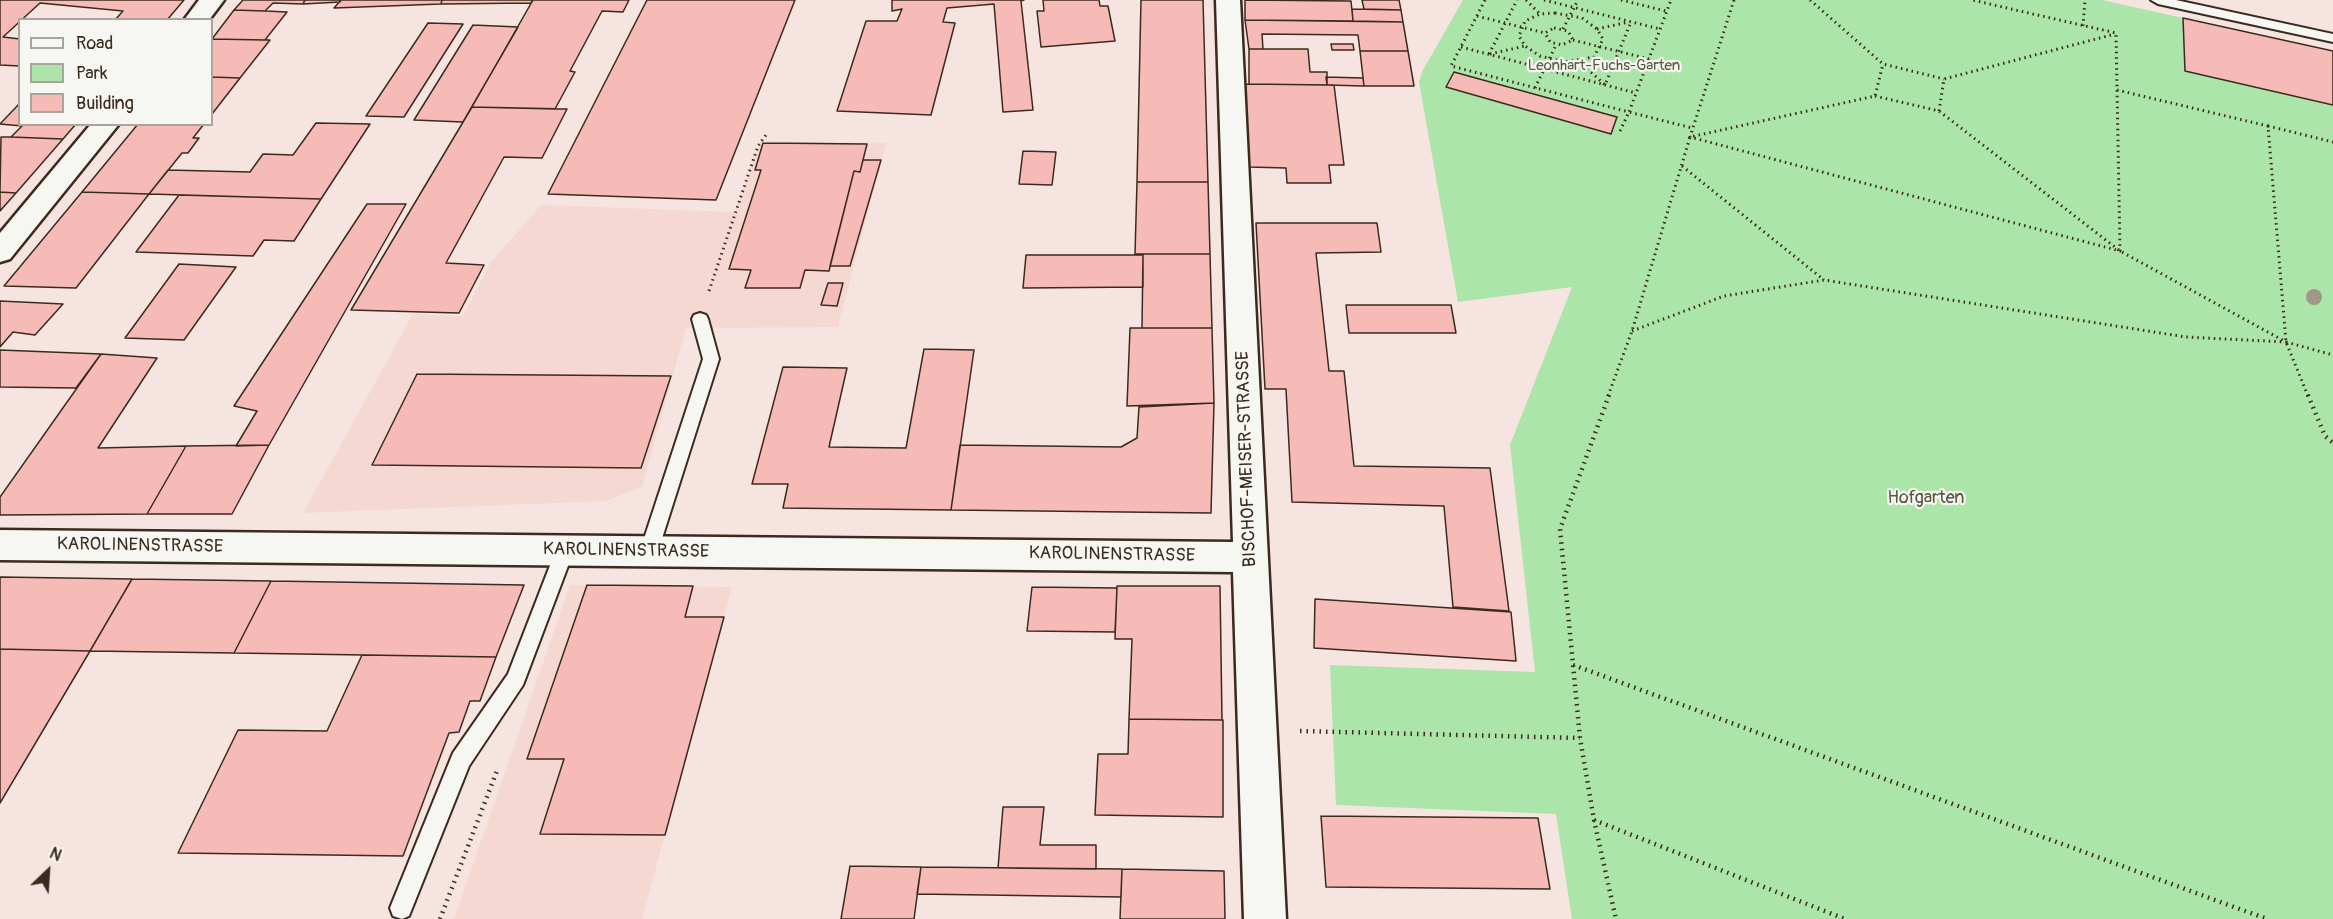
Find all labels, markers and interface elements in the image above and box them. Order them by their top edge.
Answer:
legend [18,18,213,126]
text: Road [76,32,113,55]
park label: Leonhart-Fuchs-Garten [1528,57,1680,75]
text: Park [76,62,108,85]
text: Building [76,92,134,115]
street label: BISCHOF-MEISER-STRASSE [1232,350,1262,568]
park label: Hofgarten [1888,487,1964,509]
street label: KAROLINENSTRASSE [57,534,223,558]
street label: KAROLINENSTRASSE [543,539,709,563]
street label: KAROLINENSTRASSE [1029,543,1195,567]
north arrow [18,841,78,901]
text: N [46,843,65,866]

